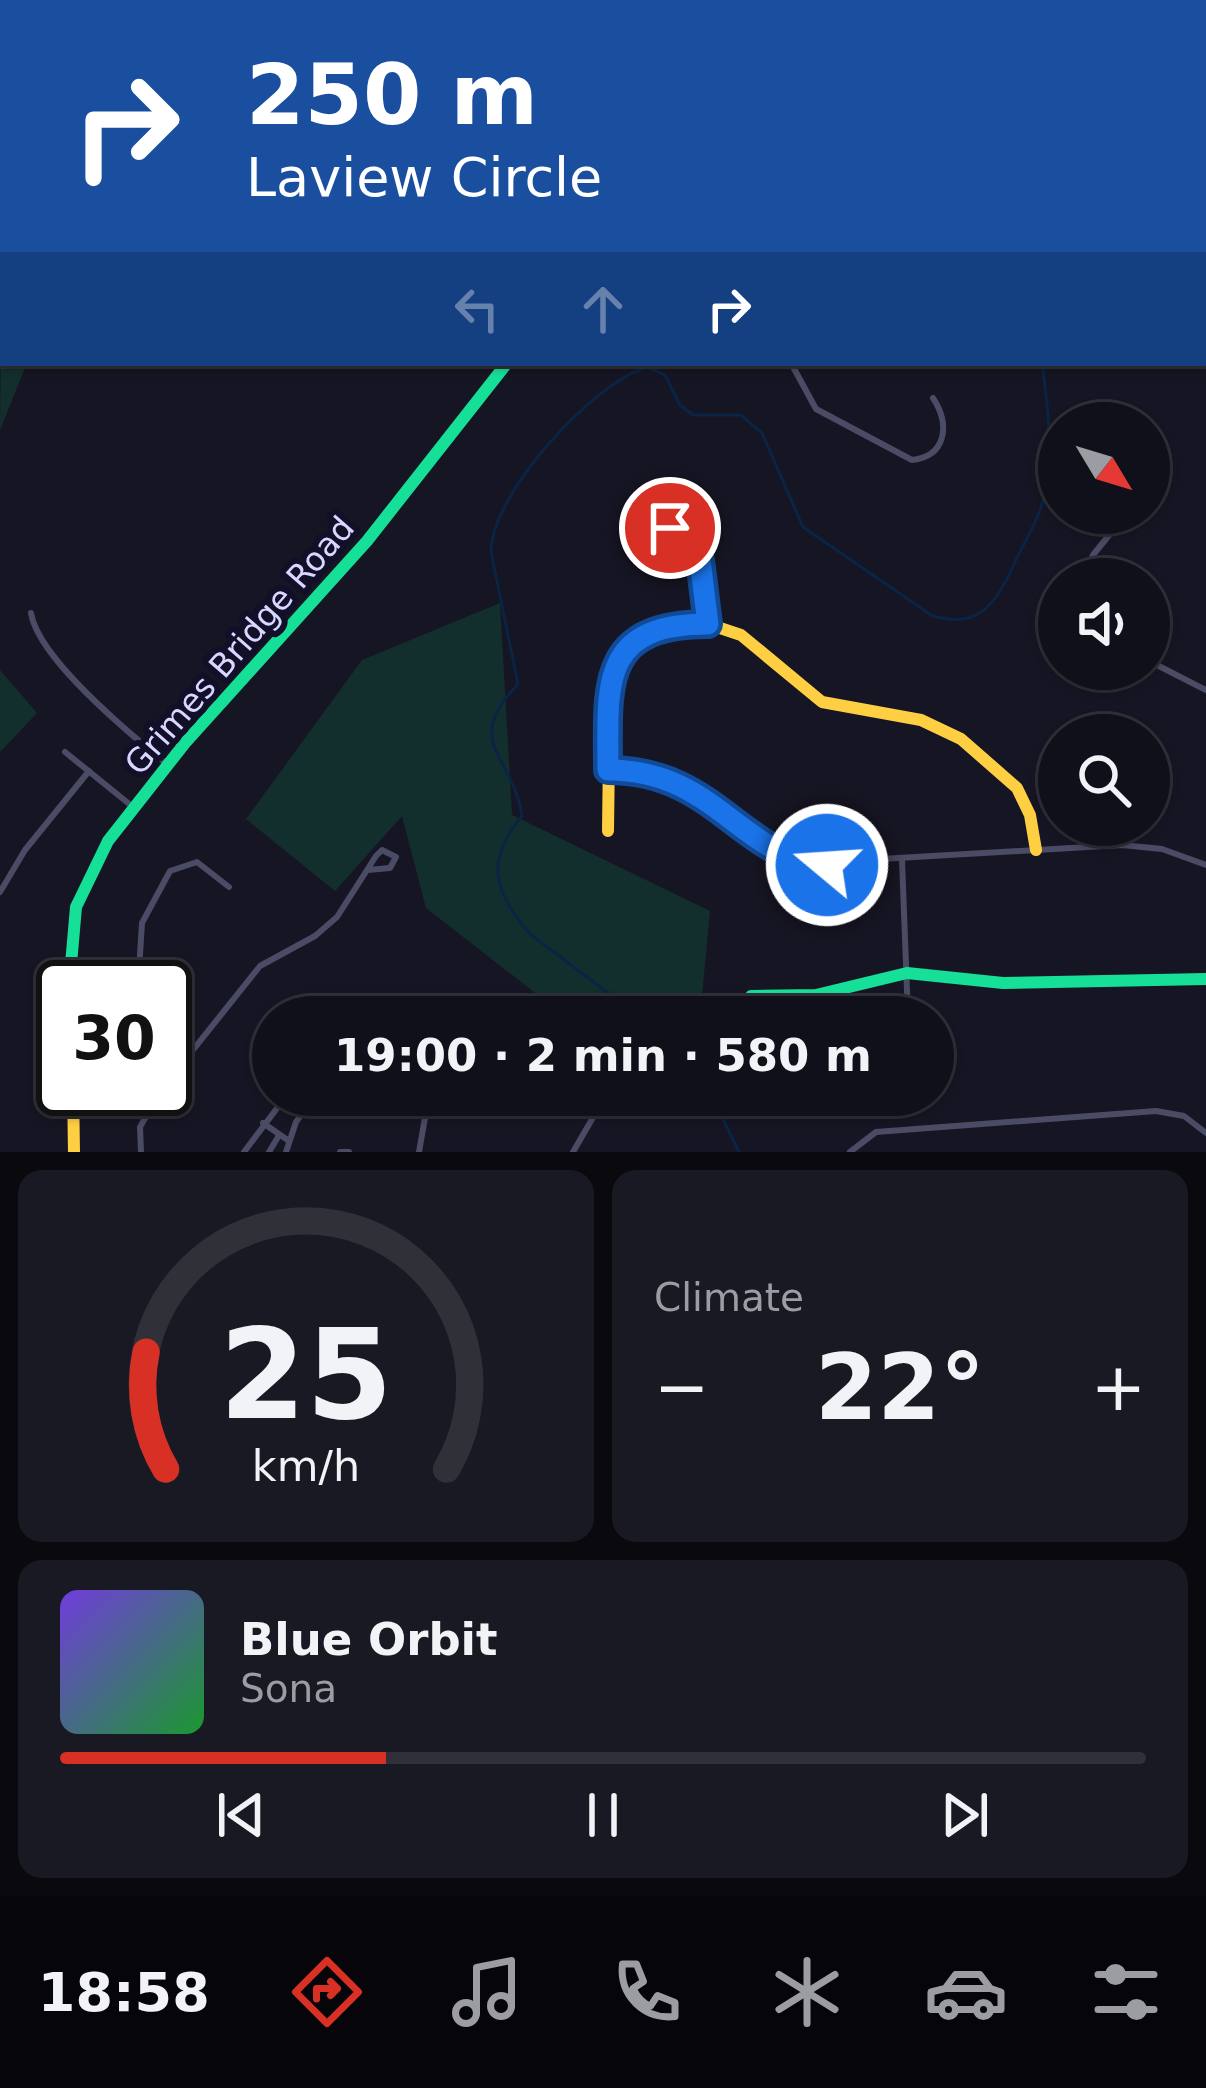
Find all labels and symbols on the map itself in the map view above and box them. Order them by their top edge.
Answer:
north arrow [1038,402,1170,534]
pin [619,477,721,579]
street label: Grimes Bridge Road [117,508,362,782]
position arrow [764,802,890,928]
speed limit sign: 30 [36,960,192,1116]

